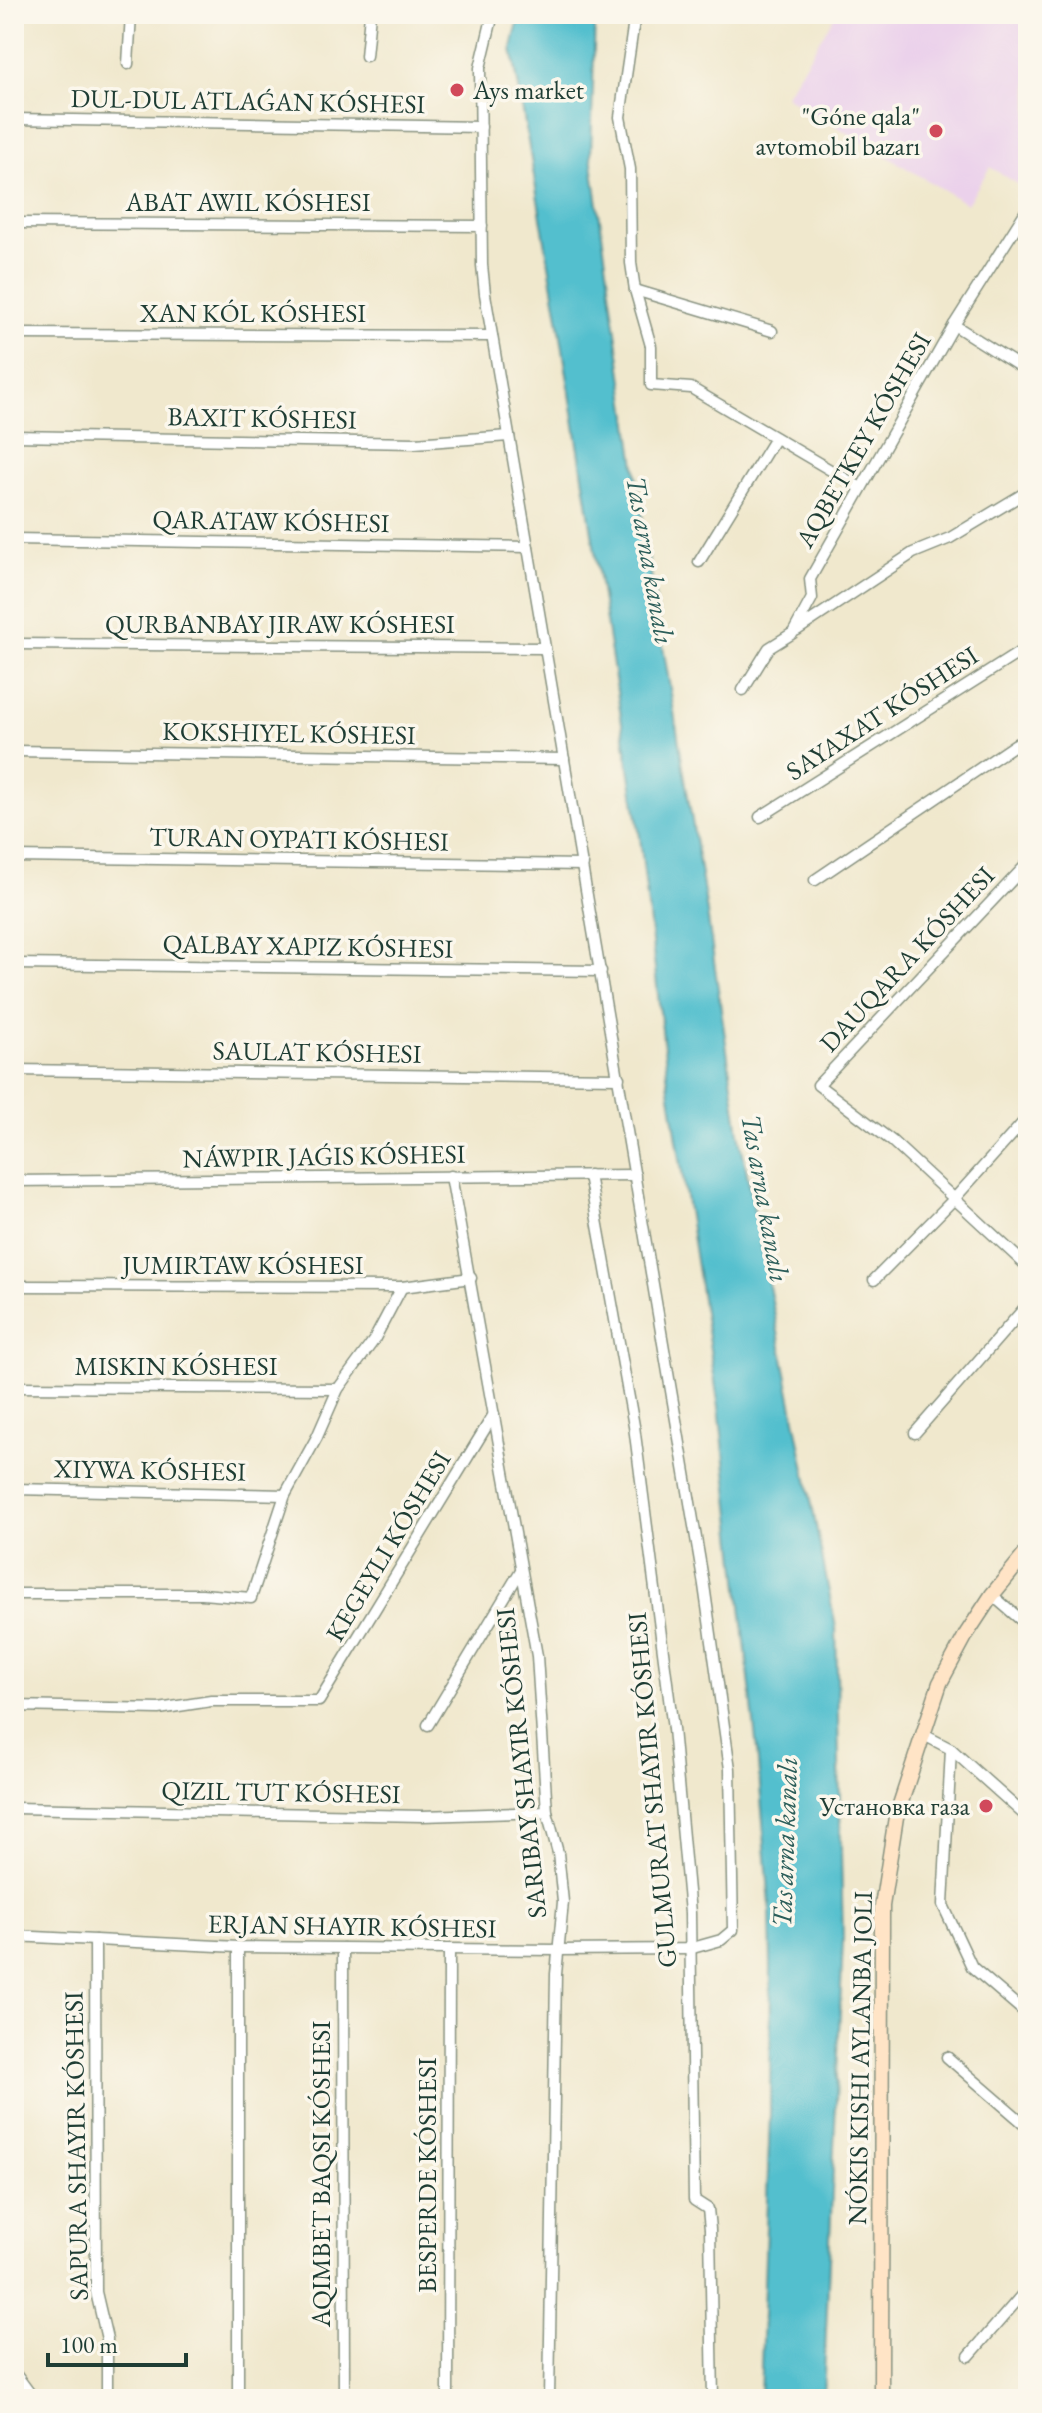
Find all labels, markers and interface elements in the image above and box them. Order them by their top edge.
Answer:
place label: Ays market [472,73,584,107]
street label: DUL-DUL ATLAǴAN KÓSHESI [70,81,426,121]
marker: Ays market [448,81,466,99]
place label: "Góne qala" avtomobil bazarı [755,99,920,163]
marker: "Góne qala" avtomobil bazarı [927,122,945,140]
street label: ABAT AWIL KÓSHESI [124,185,371,219]
street label: XAN KÓL KÓSHESI [139,296,366,330]
street label: AQBETKEY KÓSHESI [787,326,939,555]
street label: BAXIT KÓSHESI [167,399,357,437]
water label: Tas arna kanalı [618,473,684,647]
street label: QARATAW KÓSHESI [152,502,390,540]
street label: QURBANBAY JIRAW KÓSHESI [105,607,455,641]
street label: SAYAXAT KÓSHESI [779,638,985,788]
street label: KOKSHIYEL KÓSHESI [162,714,416,752]
street label: TURAN OYPATI KÓSHESI [149,819,449,859]
street label: DAUQARA KÓSHESI [812,859,1002,1059]
street label: QALBAY XAPIZ KÓSHESI [162,926,454,966]
street label: SAULAT KÓSHESI [212,1033,422,1071]
water label: Tas arna kanalı [733,1111,799,1285]
street label: NÁWPIR JAǴIS KÓSHESI [182,1137,466,1175]
street label: JUMIRTAW KÓSHESI [120,1248,364,1282]
street label: MISKIN KÓSHESI [75,1349,278,1383]
street label: KEGEYLI KÓSHESI [318,1444,458,1648]
street label: XIYWA KÓSHESI [53,1451,247,1489]
street label: SARIBAY SHAYIR KÓSHESI [488,1606,554,1920]
street label: GULMURAT SHAYIR KÓSHESI [620,1611,684,1969]
water label: Tas arna kanalı [763,1756,805,1928]
street label: QIZIL TUT KÓSHESI [161,1773,401,1811]
place label: Установка газа [819,1789,971,1823]
marker: Установка газа [977,1797,995,1815]
street label: NÓKIS KISHI AYLANBA JOLI [840,1891,880,2225]
street label: ERJAN SHAYIR KÓSHESI [207,1906,497,1946]
street label: SAPURA SHAYIR KÓSHESI [56,1991,96,2301]
street label: AQIMBET BAQSI KÓSHESI [304,2021,338,2328]
street label: BESPERDE KÓSHESI [410,2057,444,2293]
scale bar [48,2317,186,2367]
text: 100 m [60,2329,118,2360]

